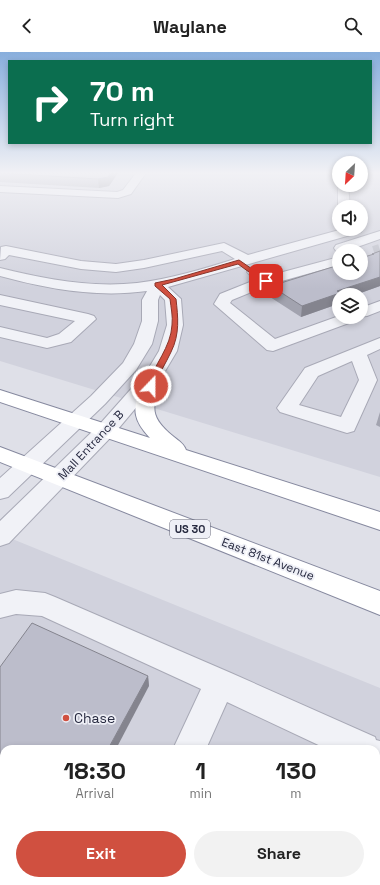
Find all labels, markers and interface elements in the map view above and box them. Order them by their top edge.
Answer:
icon: back [16,15,38,37]
text: Waylane [153,15,227,38]
icon: search [342,15,364,37]
text: 70 m [90,73,155,109]
icon: right [24,76,76,128]
text: Turn right [90,108,174,131]
north arrow [332,156,368,192]
map controls [332,156,368,324]
button: sound [332,200,368,236]
button: search [332,244,368,280]
pin [249,264,283,298]
icon: arrive [255,270,277,292]
button: layers [332,288,368,324]
position arrow [130,365,172,407]
street label: Mall Entrance B [55,407,127,483]
road number: US 30 [170,520,210,538]
street label: East 81st Avenue [219,534,317,584]
place label: Chase [74,709,115,727]
marker: Chase [61,713,71,723]
text: 18:30 [64,755,126,786]
text: 1 [195,755,206,786]
text: 130 [275,755,316,786]
text: Arrival [75,785,114,802]
text: min [190,785,212,802]
text: m [290,785,302,802]
button: Exit [16,831,186,877]
button: Share [194,831,364,877]

